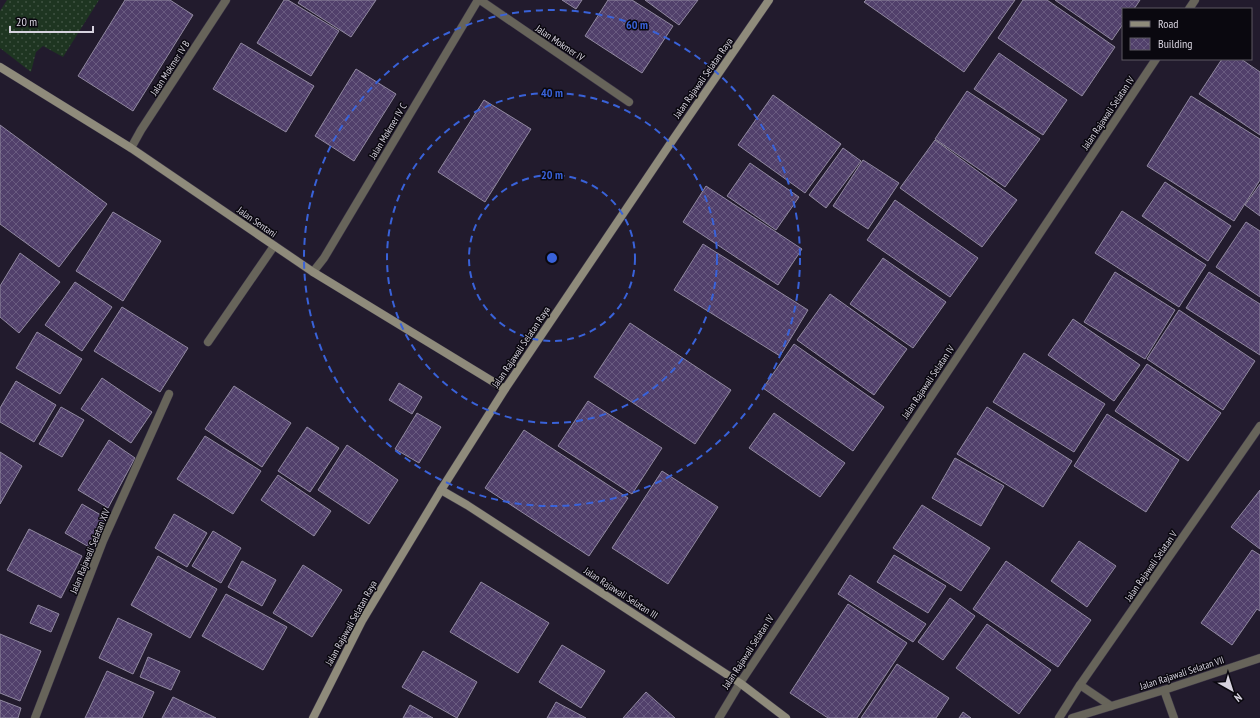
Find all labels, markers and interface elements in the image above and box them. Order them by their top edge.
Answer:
scale bar [10,8,93,34]
legend [1122,8,1252,60]
text: 20 m [16,14,37,29]
text: Road [1158,16,1178,31]
text: 60 m [626,17,648,32]
street label: Jalan Mokmer IV [532,21,587,64]
street label: Jalan Rajawali Selatan Raya [670,35,736,122]
text: Building [1158,36,1193,51]
street label: Jalan Mokmer IV B [147,38,193,99]
street label: Jalan Rajawali Selatan IV [1078,74,1138,153]
text: 40 m [541,85,563,100]
street label: Jalan Mokmer IV C [366,100,410,162]
text: 20 m [541,167,563,182]
street label: Jalan Sentani [234,203,279,240]
centre of rings [545,251,559,265]
street label: Jalan Rajawali Selatan Raya [488,304,553,391]
street label: Jalan Rajawali Selatan IV [898,343,958,422]
street label: Jalan Rajawali Selatan XIV [67,506,113,596]
street label: Jalan Rajawali Selatan V [1121,528,1180,605]
street label: Jalan Rajawali Selatan III [581,564,660,622]
street label: Jalan Rajawali Selatan Raya [322,578,380,669]
street label: Jalan Rajawali Selatan IV [719,612,777,692]
street label: Jalan Rajawali Selatan VII [1137,653,1226,693]
north arrow [1212,670,1252,710]
text: N [1232,690,1245,705]

